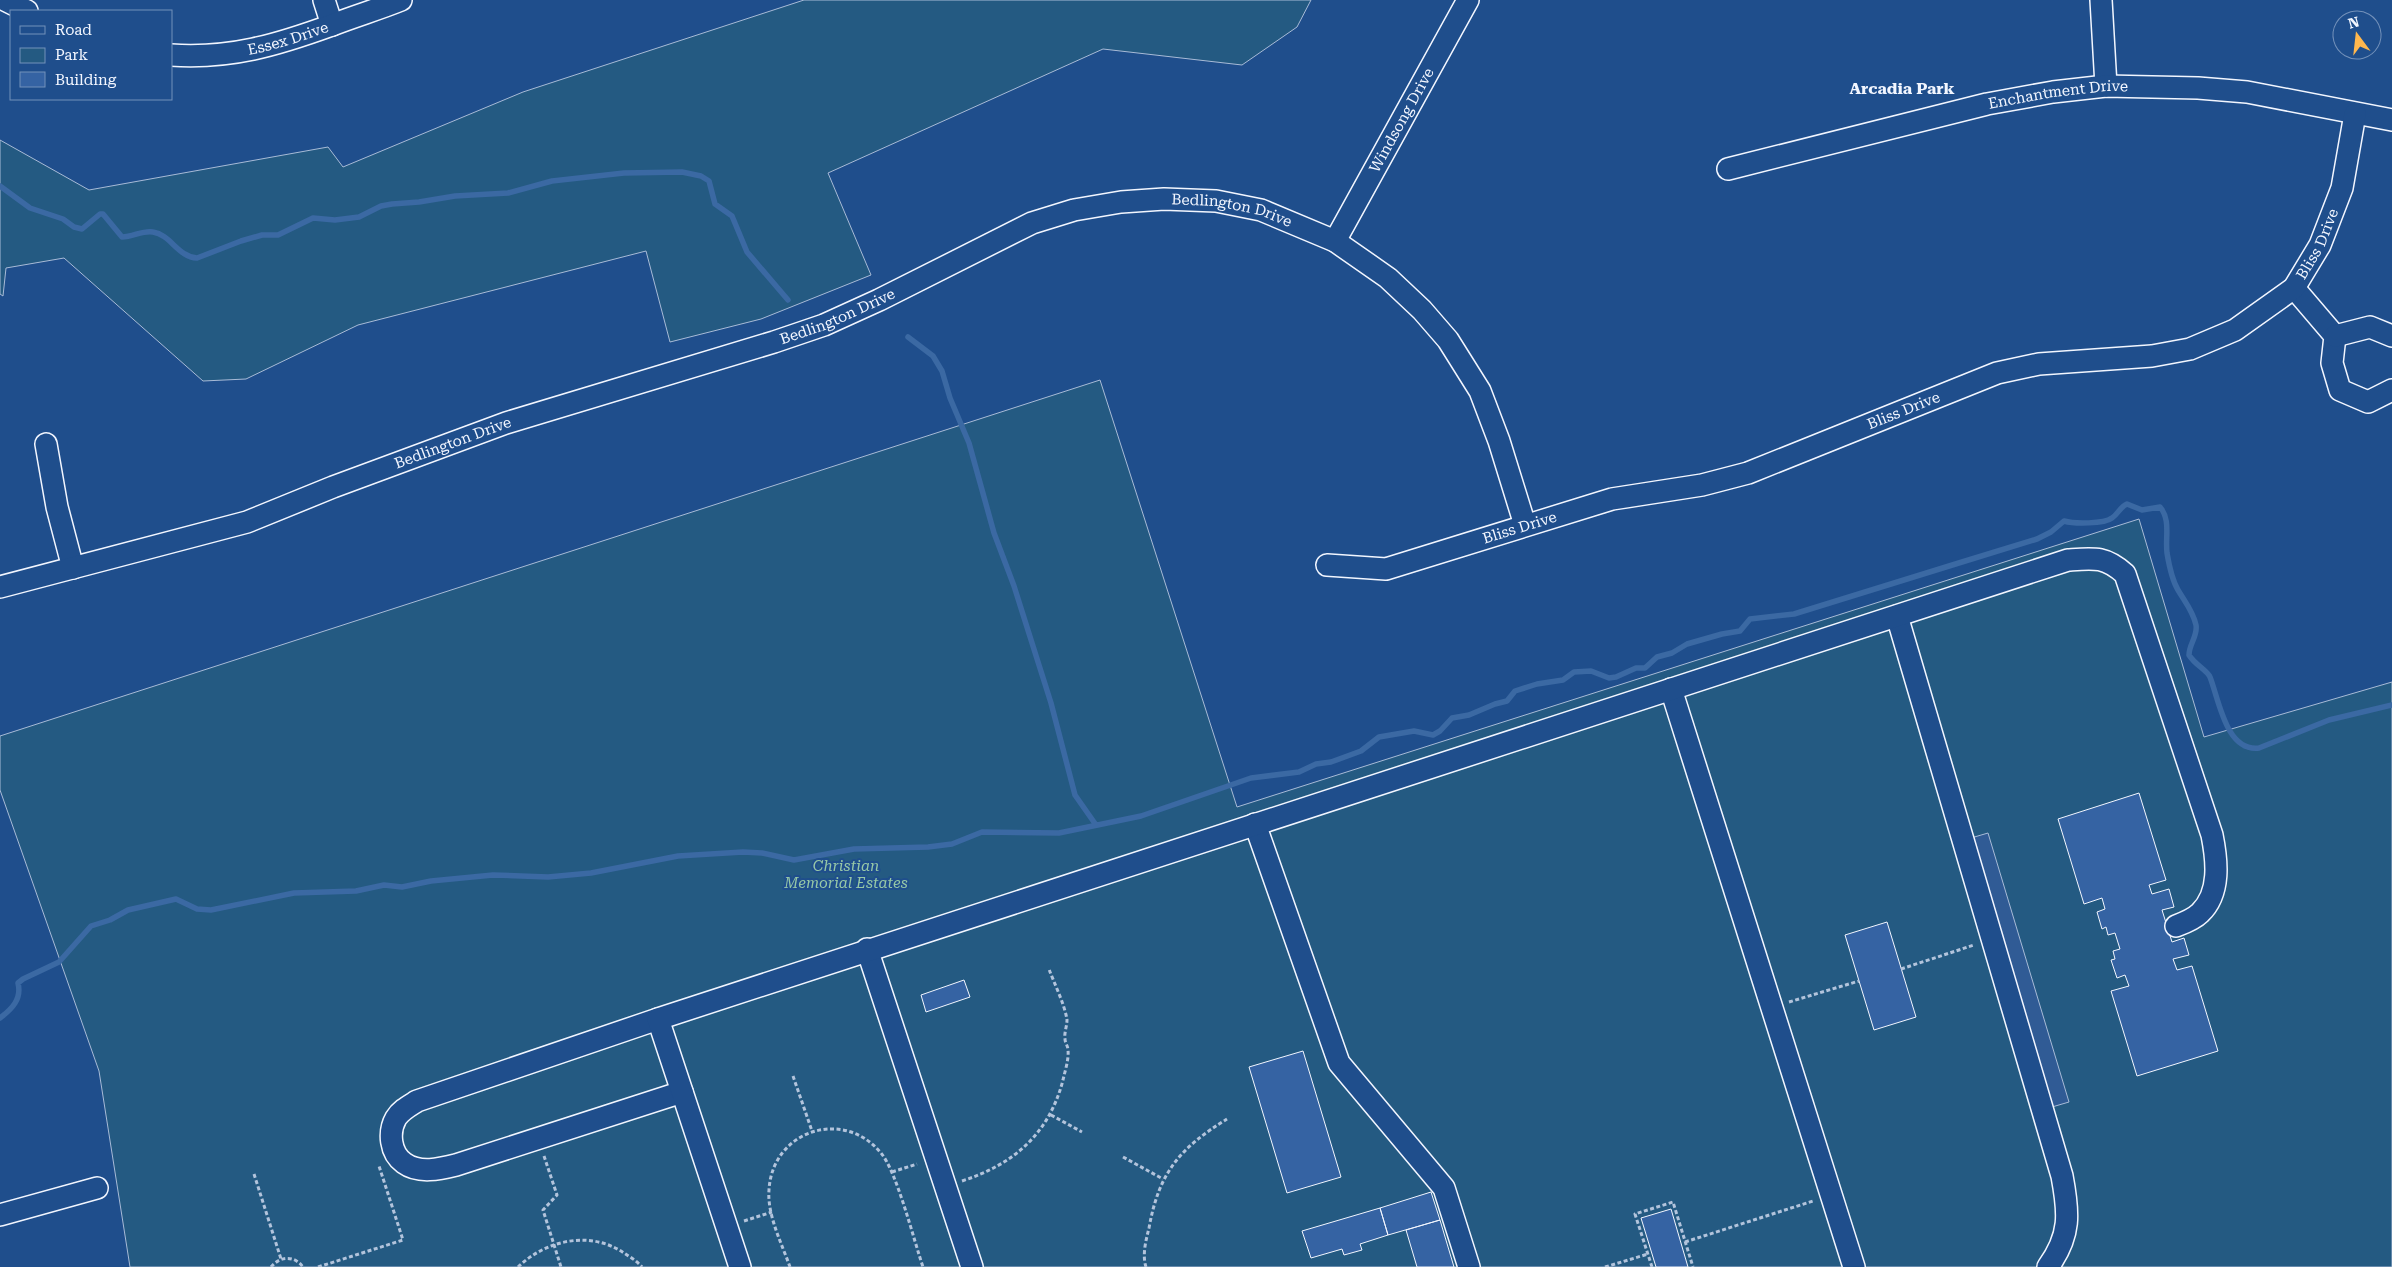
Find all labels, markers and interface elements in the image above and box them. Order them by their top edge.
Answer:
legend [10,10,172,100]
north arrow [2332,10,2382,60]
text: N [2346,13,2361,32]
street label: Essex Drive [246,18,331,59]
text: Road [55,21,92,39]
text: Park [55,46,89,64]
street label: Windsong Drive [1366,65,1438,176]
text: Building [55,71,117,89]
street label: Enchantment Drive [1987,77,2128,113]
district label: Arcadia Park [1849,79,1955,98]
street label: Bedlington Drive [1171,190,1295,231]
street label: Bliss Drive [2292,206,2342,283]
street label: Bedlington Drive [777,284,898,348]
street label: Bliss Drive [1865,388,1943,433]
street label: Bedlington Drive [392,413,513,473]
street label: Bliss Drive [1480,508,1559,548]
park label: Christian Memorial Estates [783,857,908,892]

